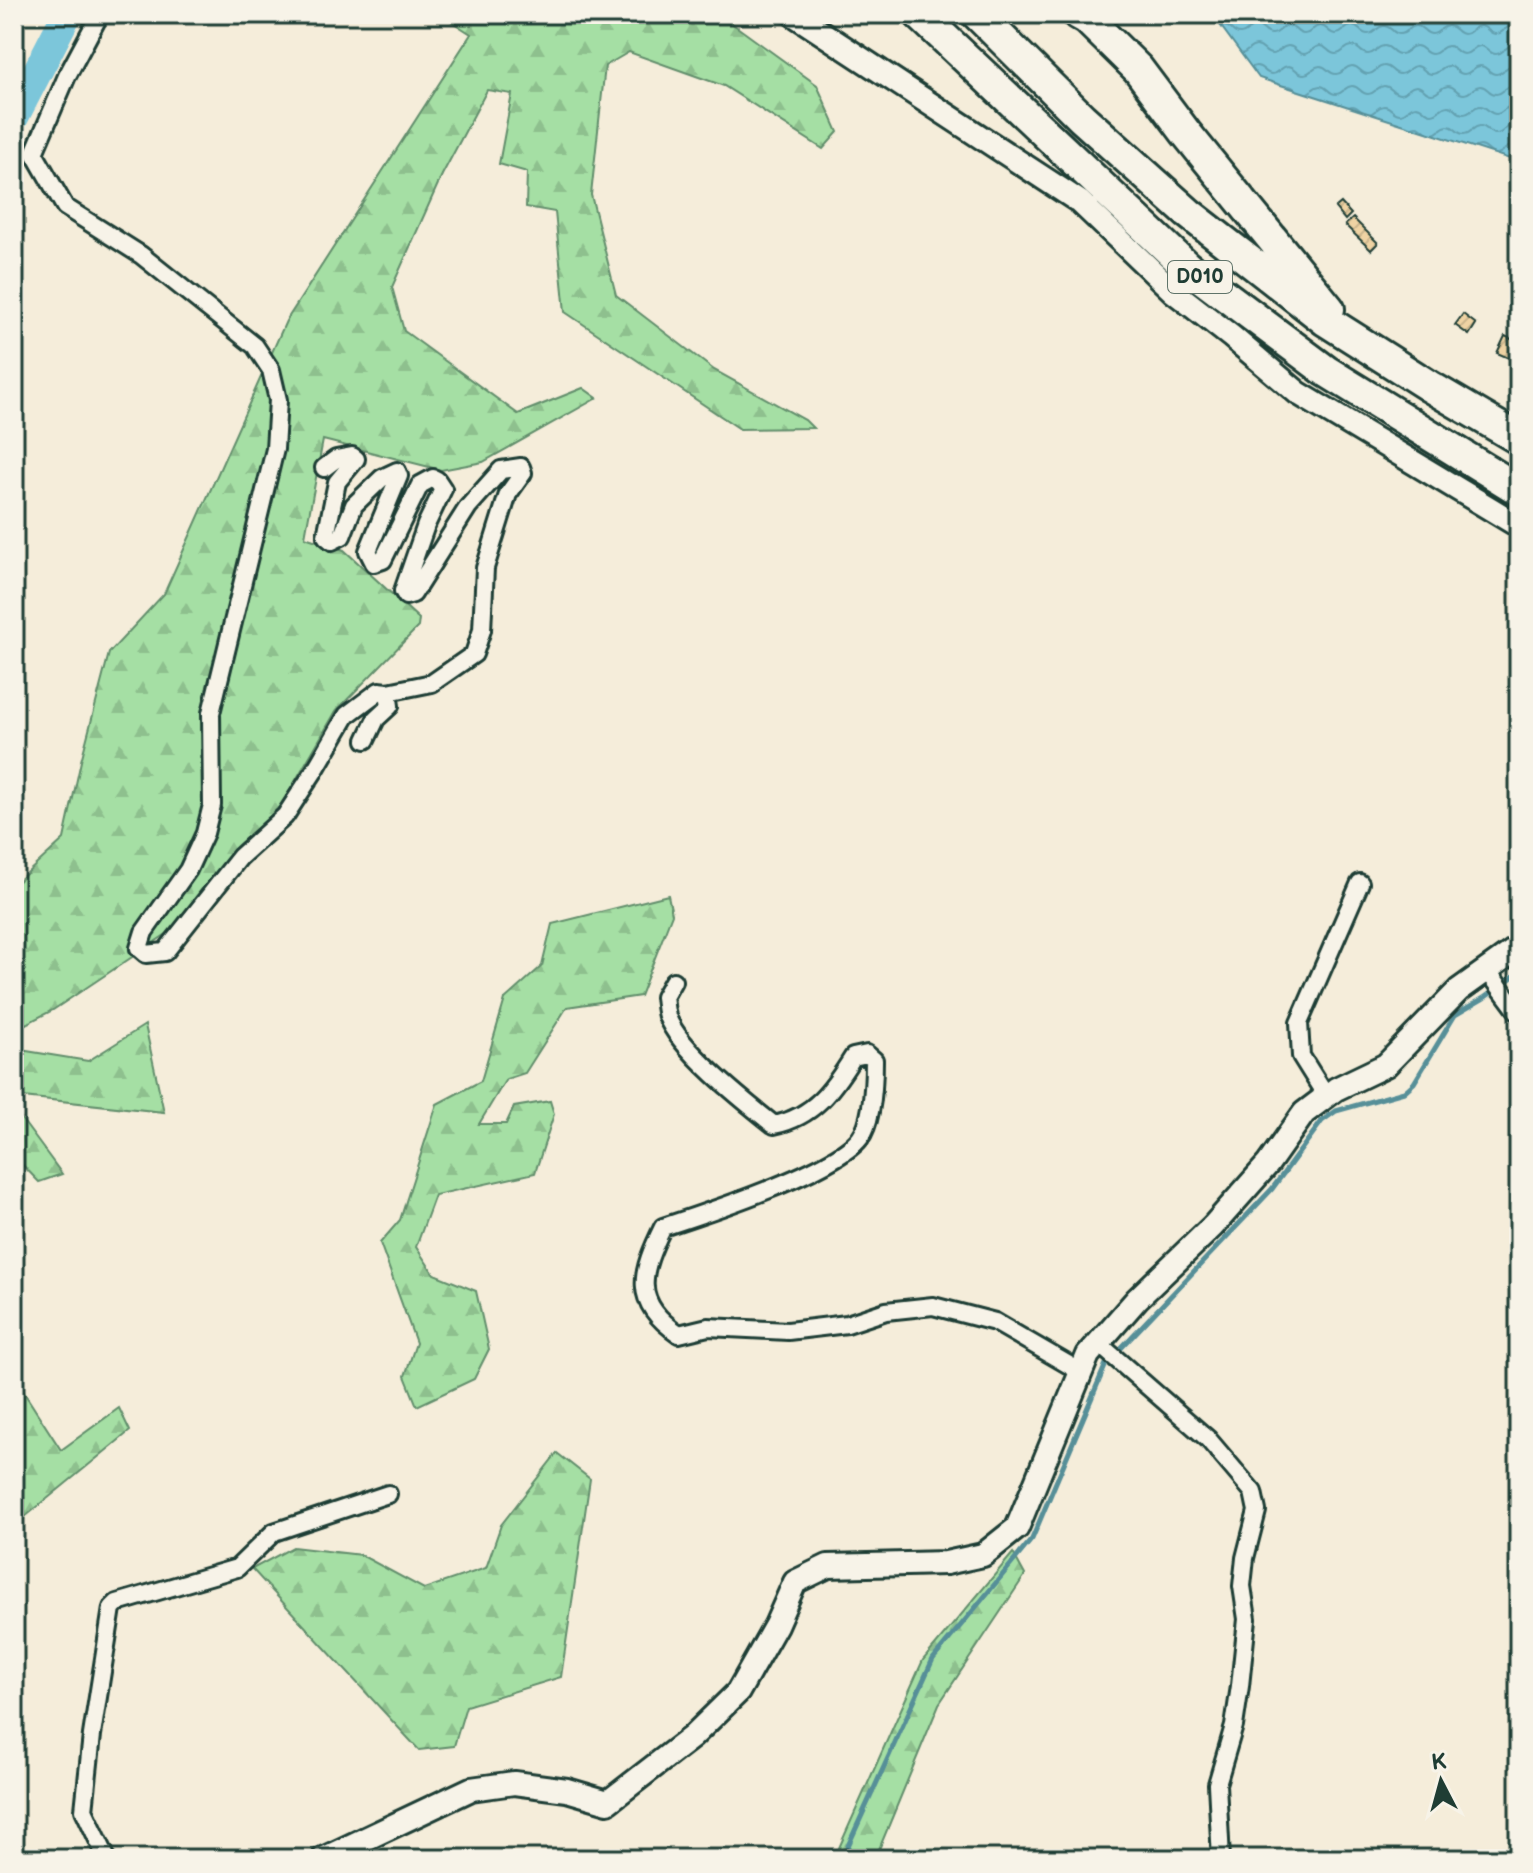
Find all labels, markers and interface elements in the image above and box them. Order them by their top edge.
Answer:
road number: D010 [1168,261,1232,293]
north arrow [1401,1741,1481,1821]
text: K [1430,1748,1448,1777]

